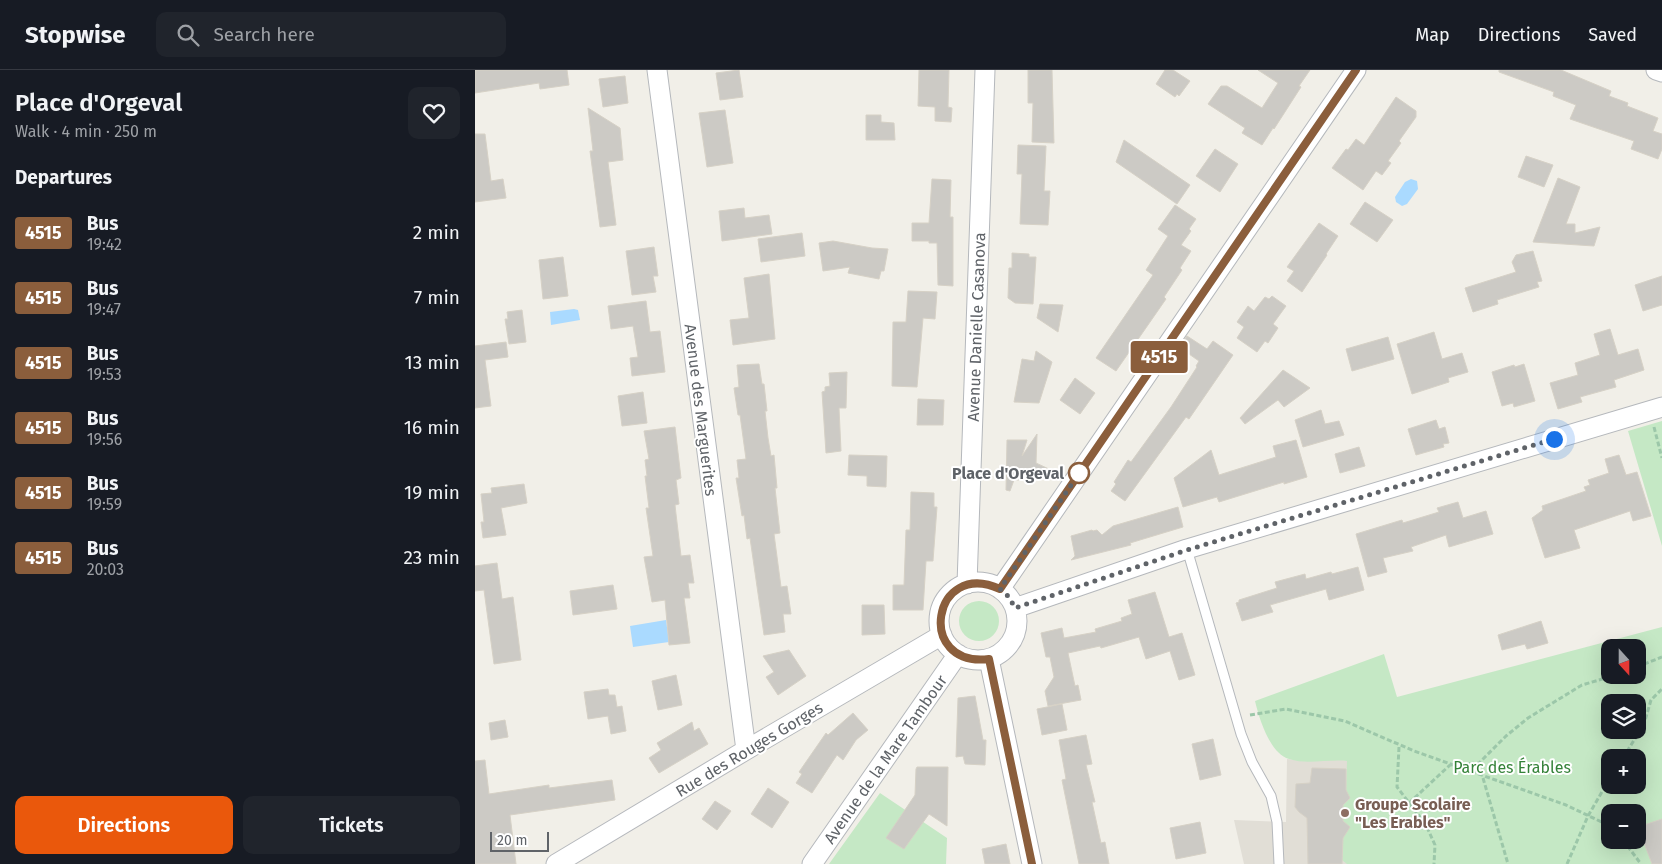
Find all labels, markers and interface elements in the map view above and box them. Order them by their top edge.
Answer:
search box [156,12,506,57]
text: Stopwise [25,21,126,49]
icon: search [174,21,202,49]
text: Search here [214,23,315,46]
text: Map [1415,24,1450,46]
text: Directions [1478,24,1560,46]
text: Saved [1588,24,1637,46]
button: heart [408,87,460,139]
text: Place d'Orgeval [15,89,182,117]
text: Walk · 4 min · 250 m [15,122,157,141]
text: Departures [15,166,112,189]
text: Bus [87,212,118,235]
text: 2 min [413,221,460,244]
text: 4515 [25,222,62,244]
street label: Avenue Danielle Casanova [964,232,989,422]
text: 19:42 [87,235,122,254]
text: Bus [87,277,118,300]
text: 7 min [414,286,460,309]
text: 4515 [25,287,62,309]
text: 19:47 [87,300,121,319]
street label: Avenue des Marguerites [681,323,720,497]
line badge: 4515 [1124,341,1194,373]
text: Bus [87,342,118,365]
text: 4515 [1141,346,1177,368]
text: 13 min [404,351,460,374]
text: 4515 [25,352,62,374]
text: 19:53 [87,365,122,384]
text: Bus [87,407,118,430]
text: 16 min [404,416,460,439]
text: 4515 [25,417,62,439]
your location [1542,427,1567,452]
text: 19:56 [87,430,122,449]
marker: Place d'Orgeval [1068,462,1090,484]
place label: Place d'Orgeval [952,464,1064,483]
text: Bus [87,472,118,495]
text: 19 min [404,481,460,504]
text: 4515 [25,482,62,504]
text: 19:59 [87,495,122,514]
text: Bus [87,537,118,560]
text: 23 min [403,546,460,569]
text: 4515 [25,547,62,569]
text: 20:03 [87,560,124,579]
north arrow [1601,639,1646,684]
map controls [1601,639,1646,849]
street label: Avenue de la Mare Tambour [820,671,951,847]
button: layers [1601,694,1646,739]
street label: Rue des Rouges Gorges [672,698,826,801]
button: + [1601,749,1646,794]
park label: Parc des Érables [1453,757,1571,777]
place label: Groupe Scolaire "Les Erables" [1355,795,1471,832]
button: Directions [15,796,233,854]
button: Tickets [243,796,460,854]
button: − [1601,804,1646,849]
marker: Groupe Scolaire "Les Erables" [1339,807,1351,819]
scale bar [490,829,549,852]
text: 20 m [497,832,527,849]

